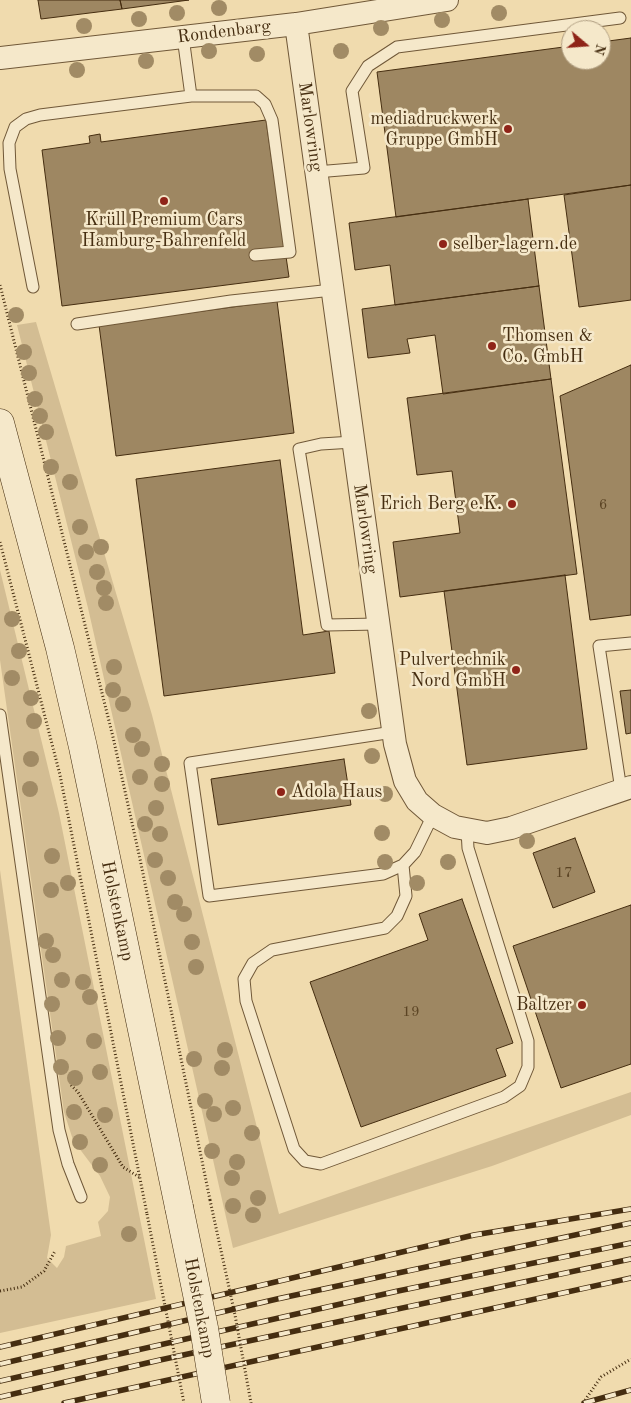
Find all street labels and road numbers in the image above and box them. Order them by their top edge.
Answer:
street label: Rondenbarg [176,16,272,48]
street label: Marlowring [293,81,327,173]
street label: Marlowring [348,483,382,575]
street label: Holstenkamp [96,859,138,963]
street label: Holstenkamp [179,1256,219,1360]

